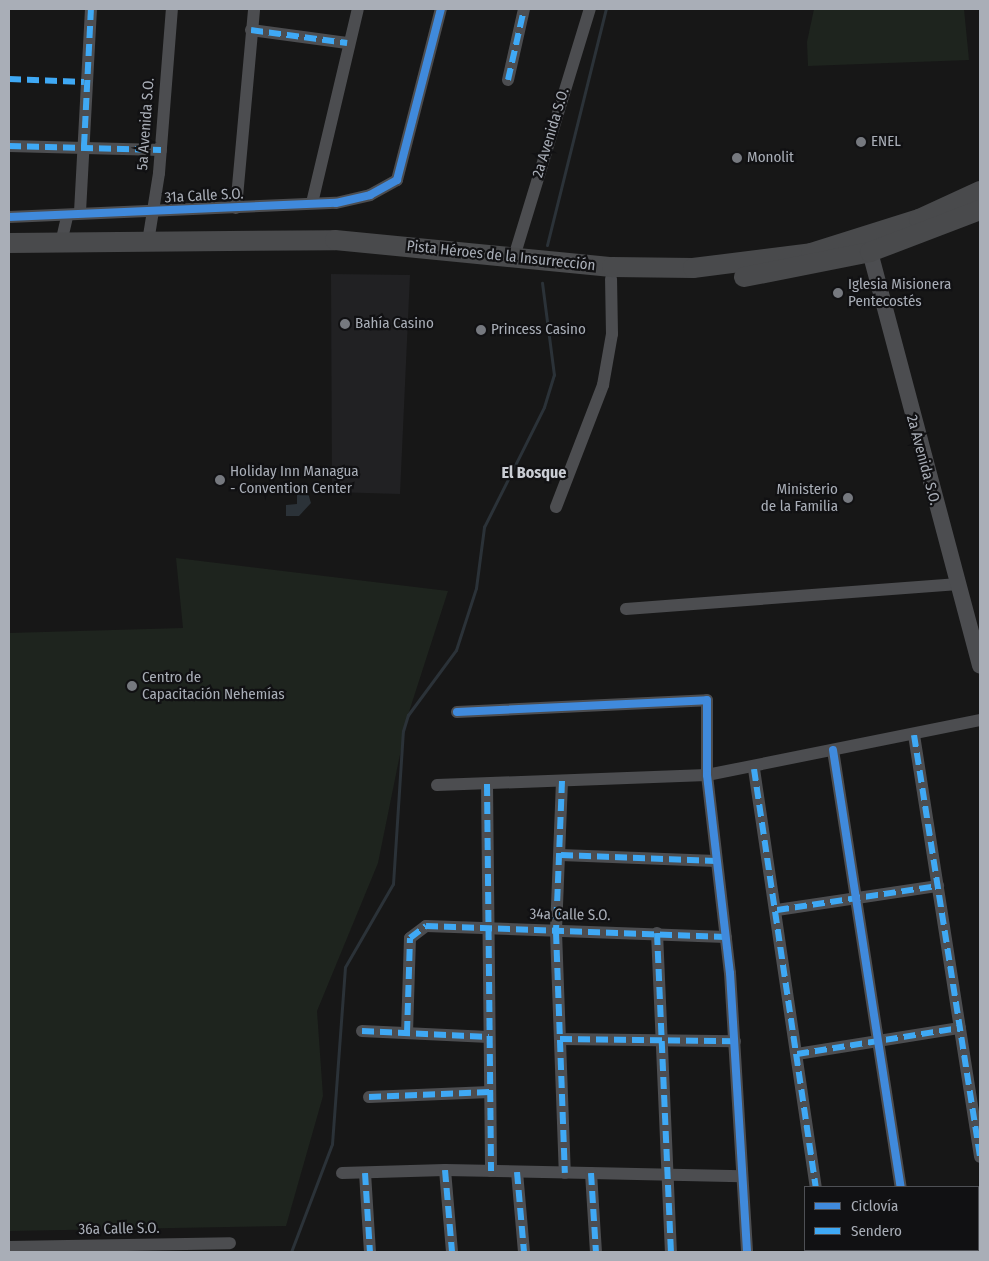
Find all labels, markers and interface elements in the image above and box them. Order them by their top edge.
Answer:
street label: 5a Avenida S.O. [134,77,158,171]
street label: 2a Avenida S.O. [529,86,573,180]
place label: ENEL [871,133,901,151]
marker: ENEL [855,136,867,148]
place label: Monolit [747,149,794,167]
marker: Monolit [731,152,743,164]
street label: 31a Calle S.O. [164,185,244,207]
street label: Pista Héroes de la Insurrección [406,237,596,275]
place label: Iglesia Misionera Pentecostés [848,275,951,310]
marker: Iglesia Misionera Pentecostés [832,287,844,299]
place label: Bahía Casino [355,315,434,333]
marker: Bahía Casino [339,318,351,330]
place label: Princess Casino [491,321,586,339]
marker: Princess Casino [475,324,487,336]
street label: 2a Avenida S.O. [902,413,944,507]
place label: Holiday Inn Managua - Convention Center [230,462,359,497]
district label: El Bosque [502,463,566,483]
marker: Holiday Inn Managua - Convention Center [214,474,226,486]
place label: Ministerio de la Familia [761,480,838,515]
marker: Ministerio de la Familia [842,492,854,504]
place label: Centro de Capacitación Nehemías [142,668,285,703]
marker: Centro de Capacitación Nehemías [126,680,138,692]
street label: 34a Calle S.O. [529,905,611,925]
legend [804,1186,979,1251]
text: Ciclovía [851,1197,898,1215]
street label: 36a Calle S.O. [78,1219,160,1239]
text: Sendero [851,1222,902,1240]

